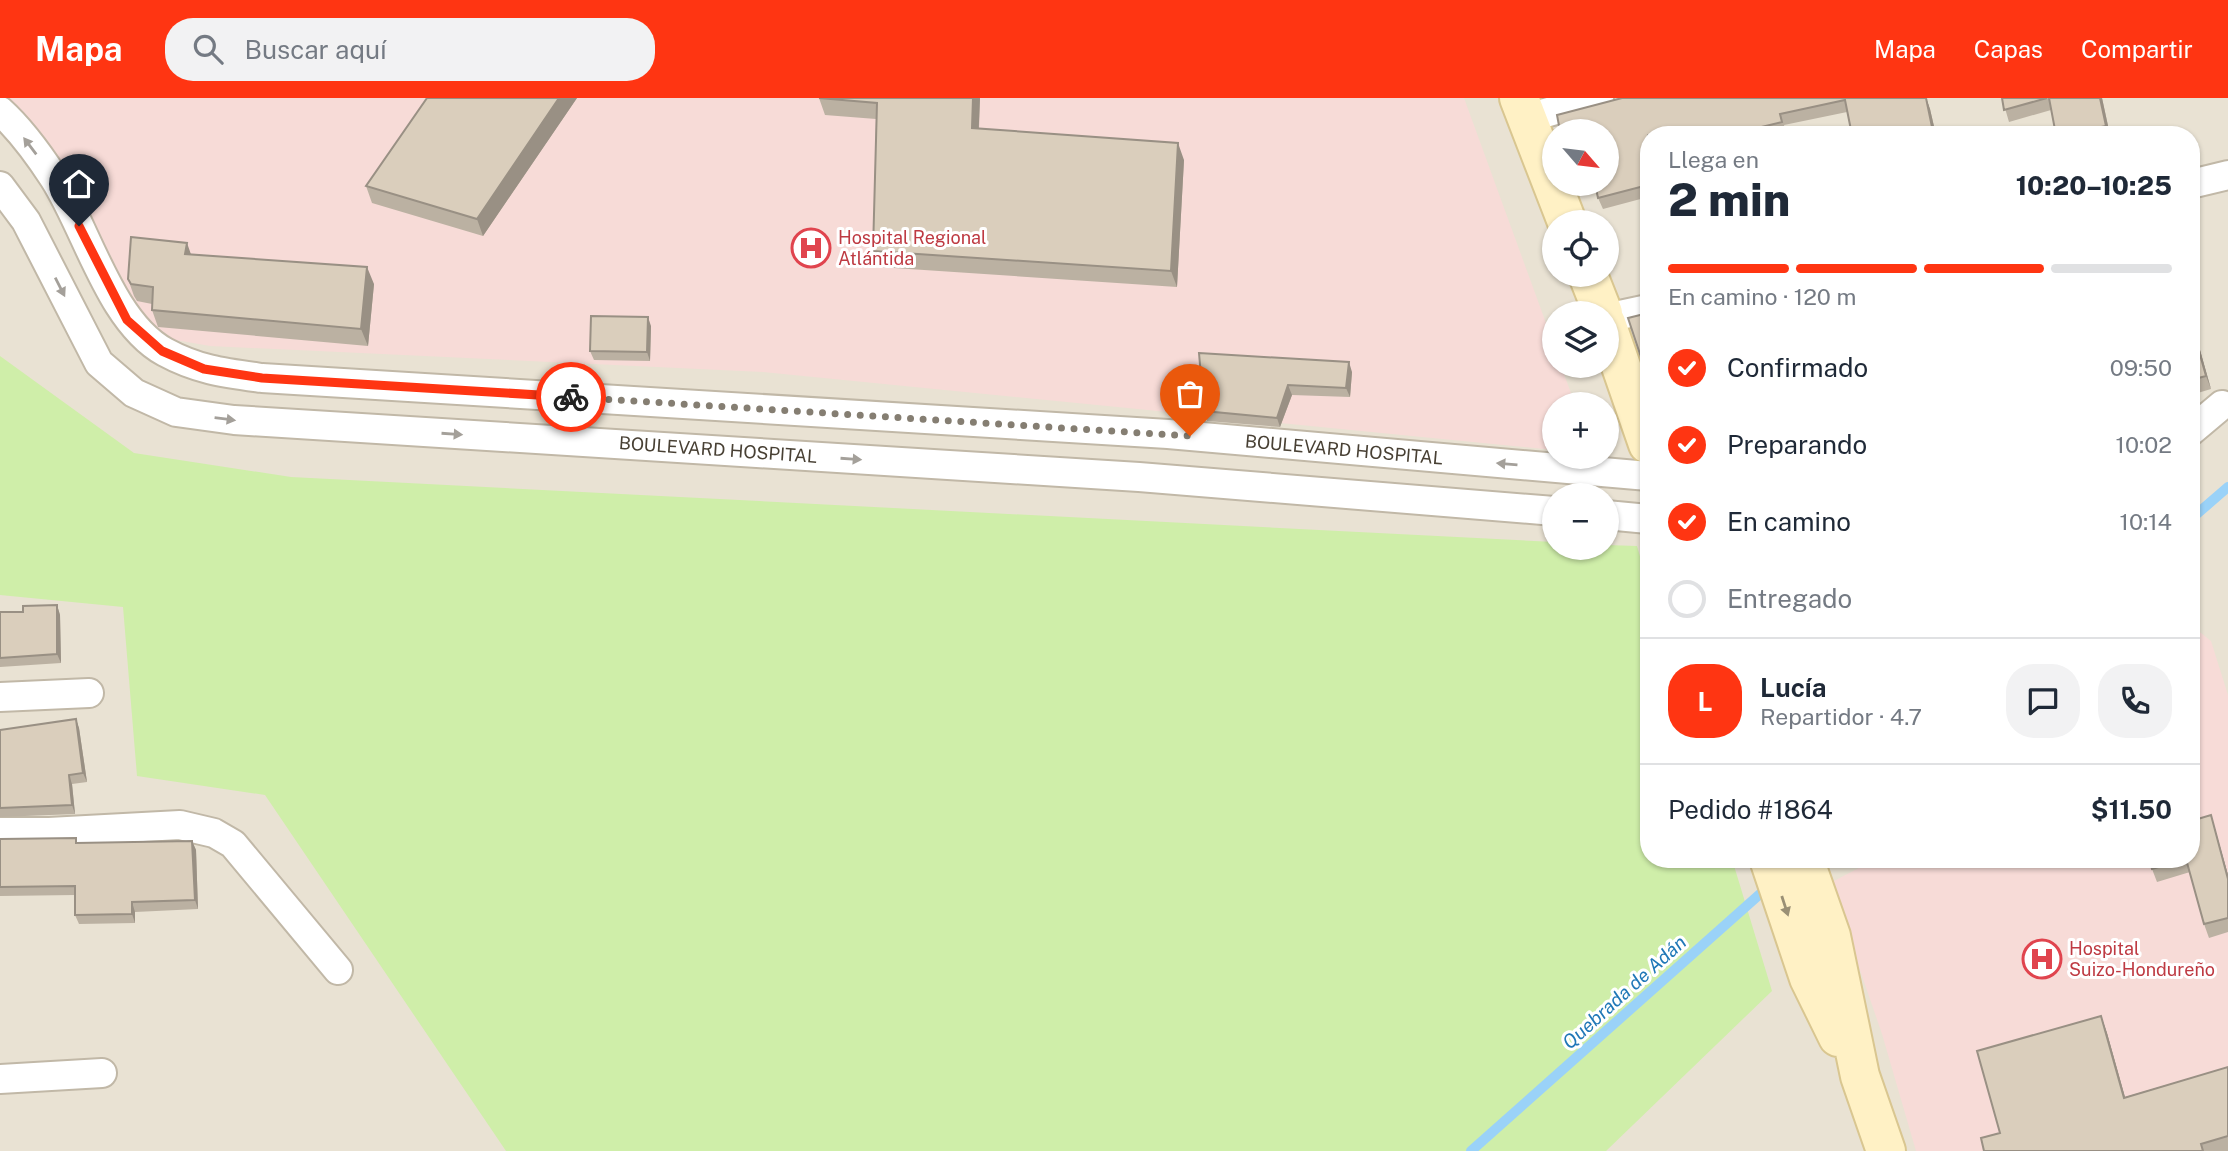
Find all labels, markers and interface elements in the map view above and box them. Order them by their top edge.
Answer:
search box [165,18,655,81]
text: Mapa [35,30,123,68]
icon: search [189,30,227,68]
text: Buscar aquí [245,34,386,65]
text: Mapa [1874,35,1936,63]
text: Capas [1974,35,2043,63]
text: Compartir [2081,35,2193,63]
north arrow [1542,119,1619,196]
map controls [1542,119,1619,560]
one-way arrow [22,137,37,155]
text: Llega en [1668,146,1759,173]
pin [49,154,109,226]
icon: home [60,165,98,203]
text: 10:20–10:25 [2016,170,2172,201]
text: 2 min [1668,172,1790,226]
button: locate [1542,210,1619,287]
hospital icon: Hospital Regional Atlántida [790,227,832,269]
place label: Hospital Regional Atlántida [838,227,986,269]
one-way arrow [54,277,66,297]
text: En camino · 120 m [1668,283,1856,310]
button: layers [1542,301,1619,378]
icon: check [1668,349,1706,387]
text: Confirmado [1727,352,1868,383]
text: 09:50 [2110,354,2172,381]
courier [536,362,606,432]
pin [1160,364,1220,436]
icon: bag [1171,375,1209,413]
icon: bike [552,378,590,416]
button: + [1542,392,1619,469]
one-way arrow [215,413,237,424]
icon: check [1668,426,1706,464]
one-way arrow [442,429,464,440]
text: Preparando [1727,429,1867,460]
street label: BOULEVARD HOSPITAL [1244,430,1444,469]
text: 10:02 [2116,431,2172,458]
street label: BOULEVARD HOSPITAL [618,432,818,467]
one-way arrow [840,453,862,464]
one-way arrow [1496,458,1518,469]
button: − [1542,483,1619,560]
icon: check [1668,503,1706,541]
text: En camino [1727,506,1851,537]
text: 10:14 [2120,508,2172,535]
text: Entregado [1727,583,1852,614]
button: chat [2006,664,2080,738]
button: phone [2098,664,2172,738]
text: Lucía [1760,672,1826,703]
text: L [1697,686,1713,717]
text: Repartidor · 4.7 [1760,703,1922,730]
text: Pedido #1864 [1668,794,1833,825]
text: $11.50 [2091,794,2172,825]
one-way arrow [1780,896,1790,917]
water label: Quebrada de Adán [1558,931,1690,1053]
hospital icon: Hospital Suizo-Hondureño [2021,938,2063,980]
place label: Hospital Suizo-Hondureño [2069,938,2215,980]

